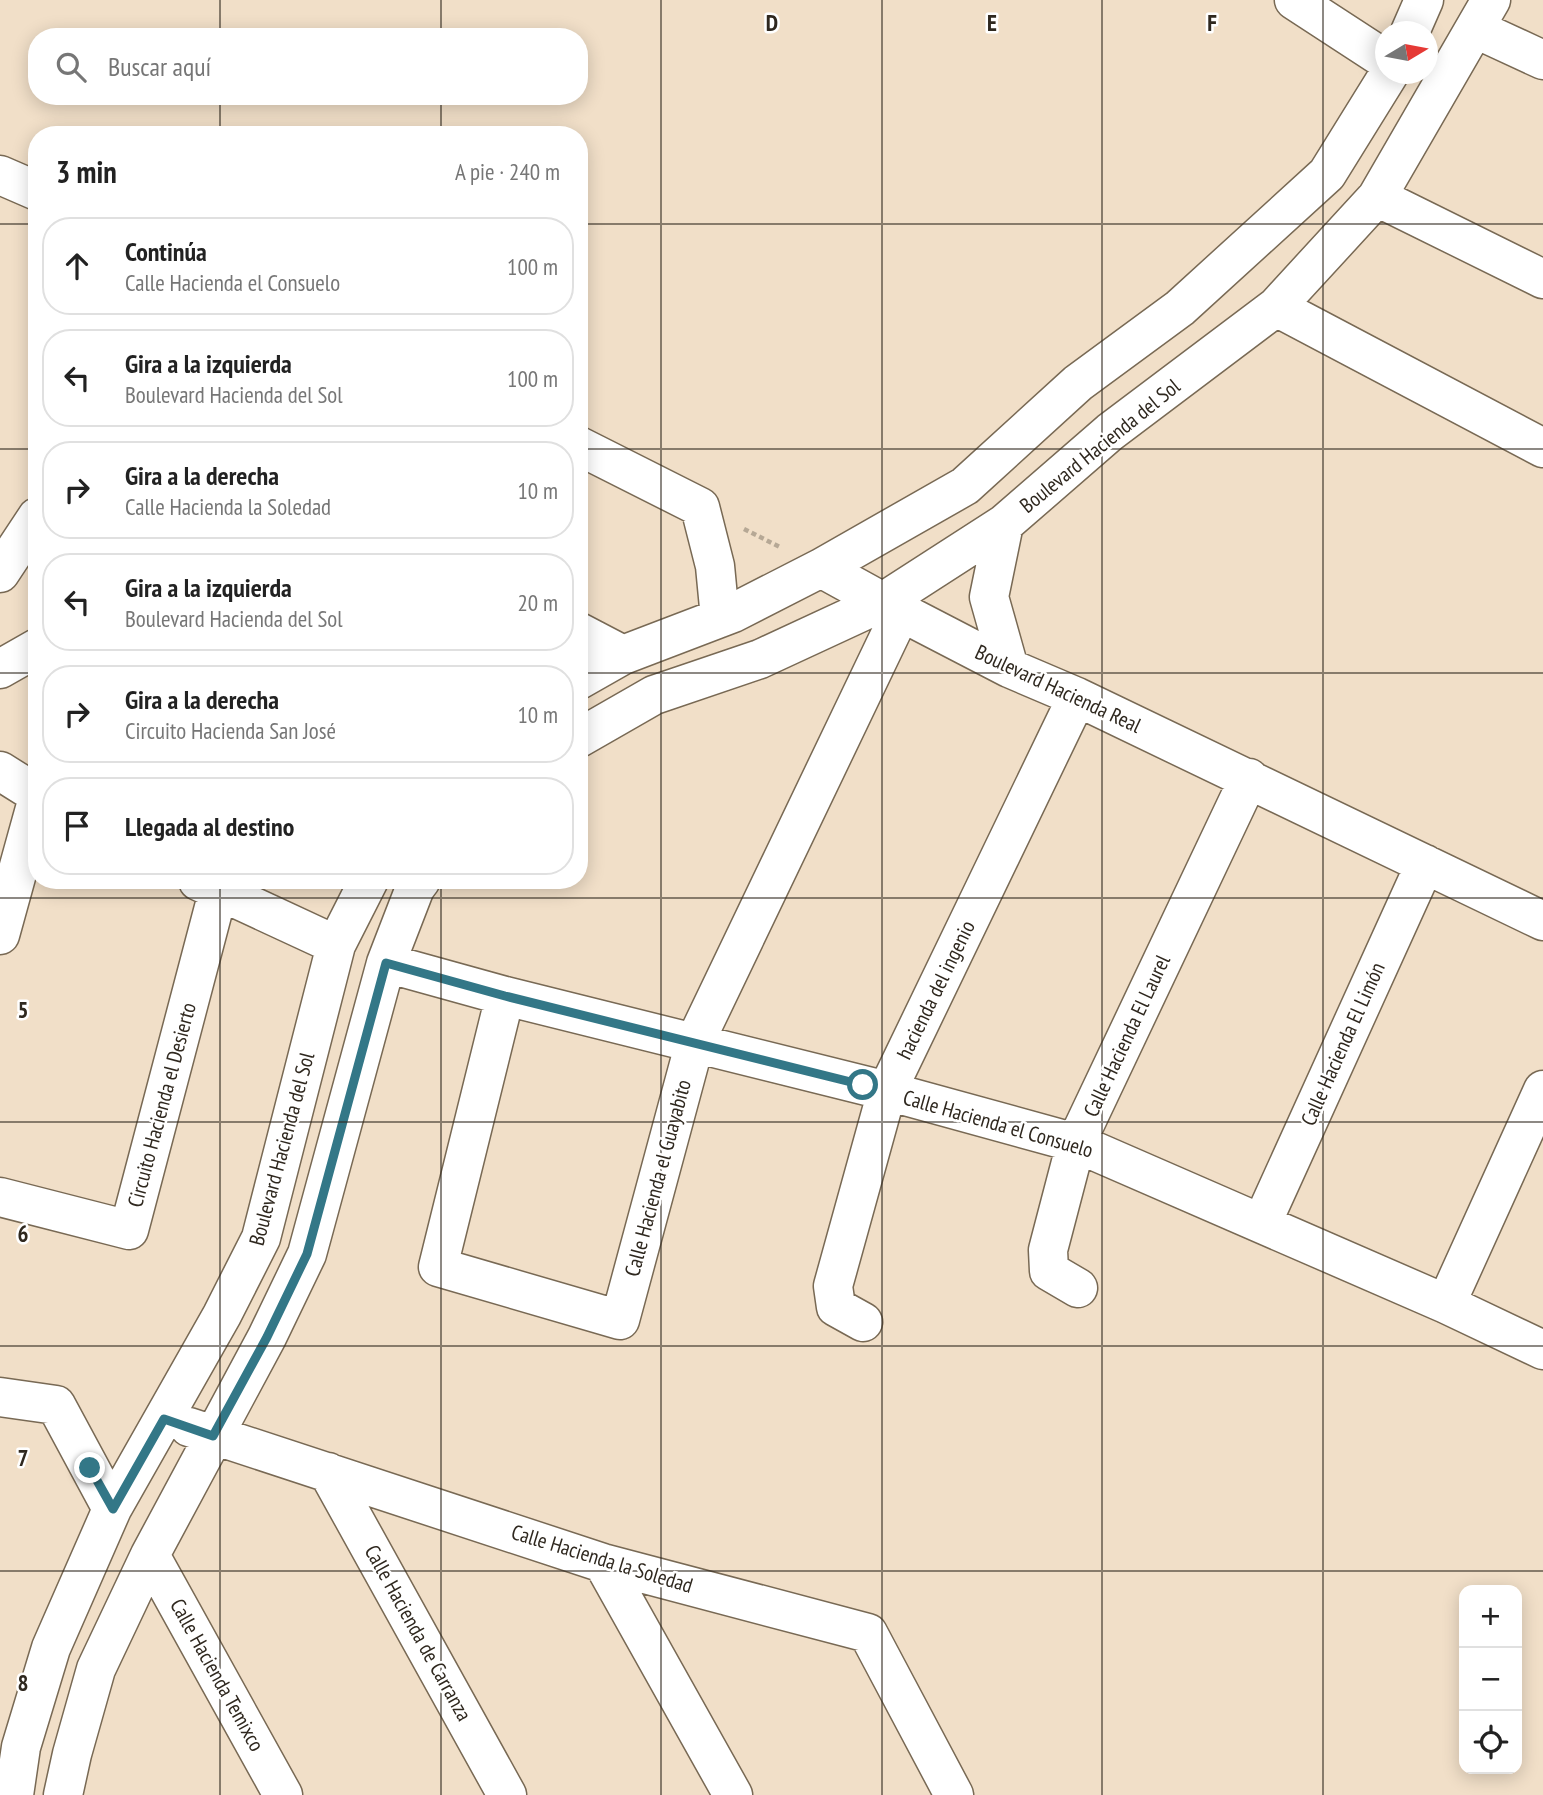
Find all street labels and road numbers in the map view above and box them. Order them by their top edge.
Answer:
street label: Boulevard Hacienda del Sol [1014,373,1185,519]
street label: Boulevard Hacienda Real [971,638,1146,739]
street label: hacienda del ingenio [890,916,981,1064]
street label: Calle Hacienda El Laurel [1077,950,1176,1121]
street label: Calle Hacienda El Limón [1294,958,1391,1130]
street label: Circuito Hacienda el Desierto [121,1000,202,1210]
street label: Boulevard Hacienda del Sol [243,1049,320,1248]
street label: Calle Hacienda el Guayabito [618,1076,697,1279]
street label: Calle Hacienda el Consuelo [900,1083,1096,1164]
street label: Calle Hacienda la Soledad [508,1518,696,1599]
street label: Calle Hacienda de Carranza [359,1540,478,1726]
street label: Calle Hacienda Temixco [164,1594,271,1756]

